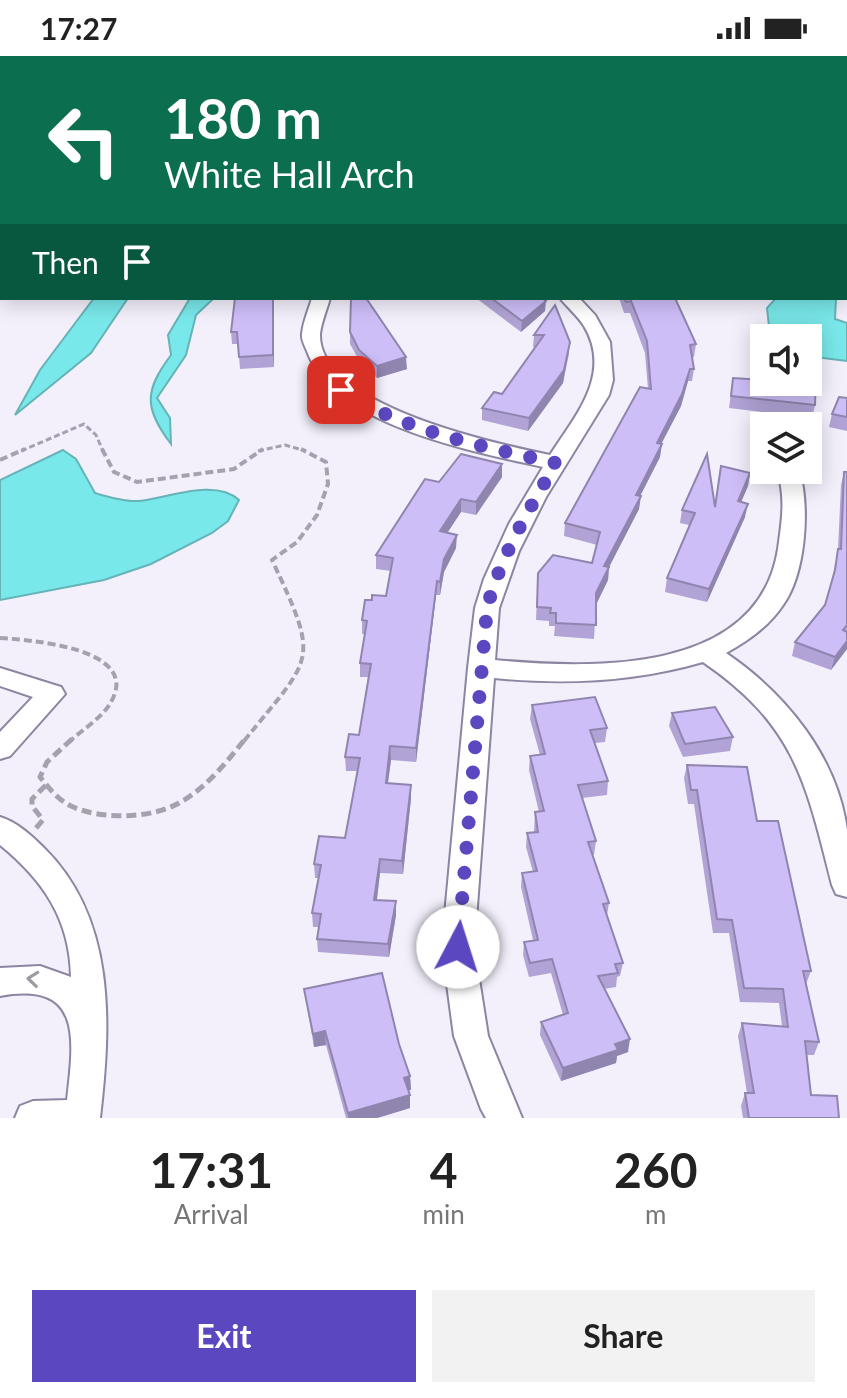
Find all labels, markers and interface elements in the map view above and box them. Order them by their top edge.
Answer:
text: 17:27 [40,10,117,46]
text: 180 m [164,84,322,151]
icon: left [32,88,136,192]
text: White Hall Arch [164,152,415,196]
icon: arrive [115,240,159,284]
text: Then [32,244,99,280]
map controls [750,324,822,484]
button: sound [750,324,822,396]
pin [307,356,375,424]
icon: arrive [319,368,363,412]
button: layers [750,412,822,484]
position arrow [416,905,500,989]
one-way arrow [26,971,39,988]
text: 17:31 [149,1141,273,1198]
text: 4 [430,1141,458,1198]
text: 260 [614,1141,698,1198]
text: Arrival [174,1198,249,1230]
text: min [423,1198,465,1230]
text: m [645,1198,667,1230]
button: Exit [32,1290,416,1382]
button: Share [432,1290,815,1382]

